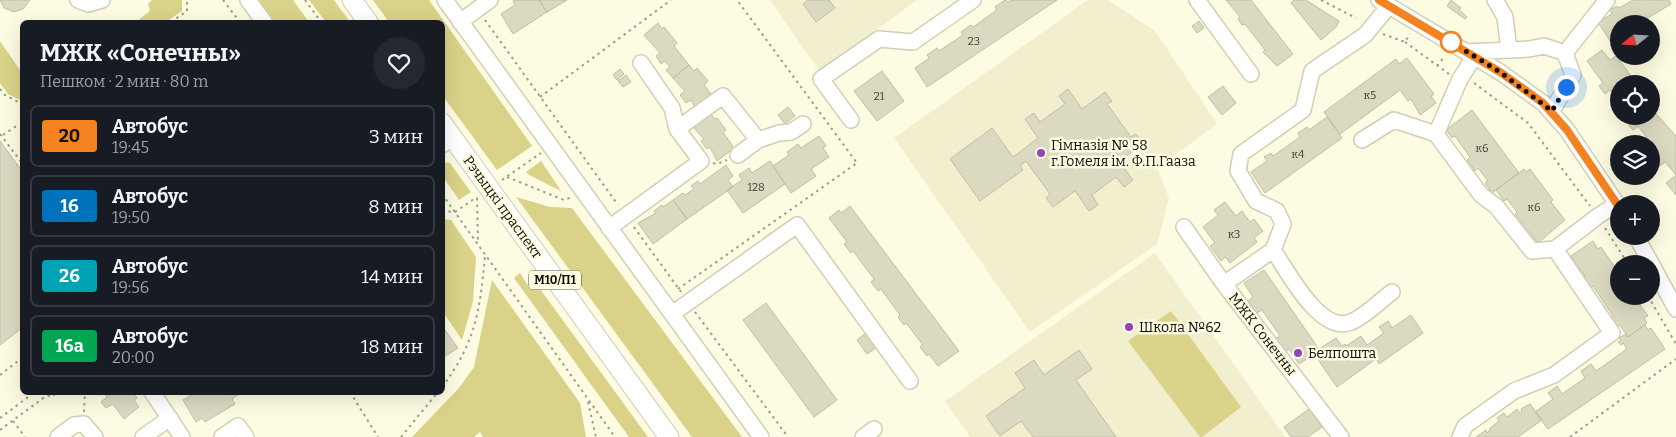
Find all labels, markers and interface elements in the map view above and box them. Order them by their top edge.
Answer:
north arrow [1610,15,1660,65]
map controls [1610,15,1660,305]
unlabelled marker [1440,31,1462,53]
house number: 23 [968,35,980,48]
button: heart [373,37,425,89]
text: МЖК «Сонечны» [40,39,241,67]
text: Пешком · 2 мин · 80 m [40,72,208,91]
your location [1554,75,1579,100]
button: locate [1610,75,1660,125]
house number: к5 [1364,89,1376,102]
house number: 21 [874,90,885,103]
text: Автобус [112,115,188,138]
text: 20 [59,125,80,147]
text: 3 мин [369,125,423,148]
button: layers [1610,135,1660,185]
place label: Гімназія № 58 г.Гомеля ім. Ф.П.Гааза [1051,137,1196,170]
text: 19:45 [112,138,149,157]
house number: к6 [1476,142,1488,155]
marker: Гімназія № 58 г.Гомеля ім. Ф.П.Гааза [1035,147,1047,159]
house number: к4 [1292,148,1305,161]
street label: Рэчыцкі праспект [460,153,546,262]
house number: 128 [747,181,765,194]
text: Автобус [112,185,188,208]
text: 16 [60,195,79,217]
text: 8 мин [368,195,423,218]
button: + [1610,195,1660,245]
house number: к6 [1528,201,1540,214]
text: 19:50 [112,208,150,227]
house number: к3 [1228,228,1240,241]
text: Автобус [112,255,188,278]
button: − [1610,255,1660,305]
text: 26 [59,265,80,287]
text: 14 мин [361,265,423,288]
road number: М10/П1 [529,270,581,290]
text: 19:56 [112,278,149,297]
street label: МЖК Сонечны [1225,290,1300,379]
place label: Школа №62 [1139,319,1221,336]
marker: Школа №62 [1123,321,1135,333]
text: Автобус [112,325,188,348]
text: 16а [55,335,84,357]
text: 18 мин [361,335,423,358]
place label: Белпошта [1308,345,1377,362]
marker: Белпошта [1292,347,1304,359]
text: 20:00 [112,348,155,367]

